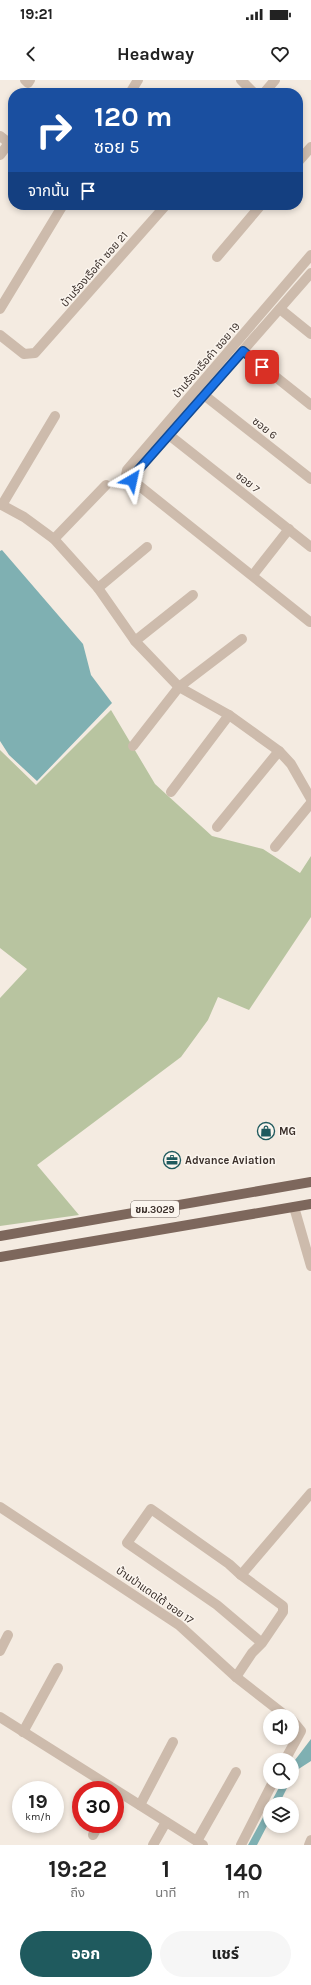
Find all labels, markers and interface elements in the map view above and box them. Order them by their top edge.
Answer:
text: 19:21 [20,5,53,23]
icon: back [20,43,42,65]
text: Headway [117,43,194,65]
icon: heart [269,43,291,65]
text: 120 m [94,100,172,133]
icon: right [28,104,80,156]
text: ซอย 5 [94,136,139,158]
icon: arrive [77,180,99,202]
text: จากนั้น [28,182,69,200]
street label: บ้านร้องเรือคำ ซอย 21 [58,229,131,310]
street label: บ้านร้องเรือคำ ซอย 19 [170,320,243,401]
pin [245,350,279,384]
icon: arrive [251,356,273,378]
street label: ซอย 6 [250,415,280,442]
position arrow [111,459,153,501]
street label: ซอย 7 [233,469,262,496]
shop icon: MG [256,1121,276,1141]
place label: MG [279,1125,296,1138]
office icon: Advance Aviation [162,1150,182,1170]
place label: Advance Aviation [185,1154,276,1167]
road number: ชม.3029 [131,1201,179,1217]
street label: บ้านป่าแดดใต้ ซอย 17 [113,1564,196,1627]
map controls [263,1709,299,1833]
button: sound [263,1709,299,1745]
button: search [263,1753,299,1789]
speed limit sign: 30 [72,1781,124,1833]
text: 19 [28,1790,48,1813]
button: layers [263,1797,299,1833]
text: km/h [25,1811,51,1823]
text: 19:22 [48,1855,107,1883]
text: 1 [162,1855,170,1883]
text: 140 [225,1858,263,1886]
text: ถึง [70,1885,85,1900]
text: นาที [155,1885,176,1900]
text: m [238,1886,250,1901]
button: ออก [20,1931,152,1977]
button: แชร์ [160,1931,291,1977]

